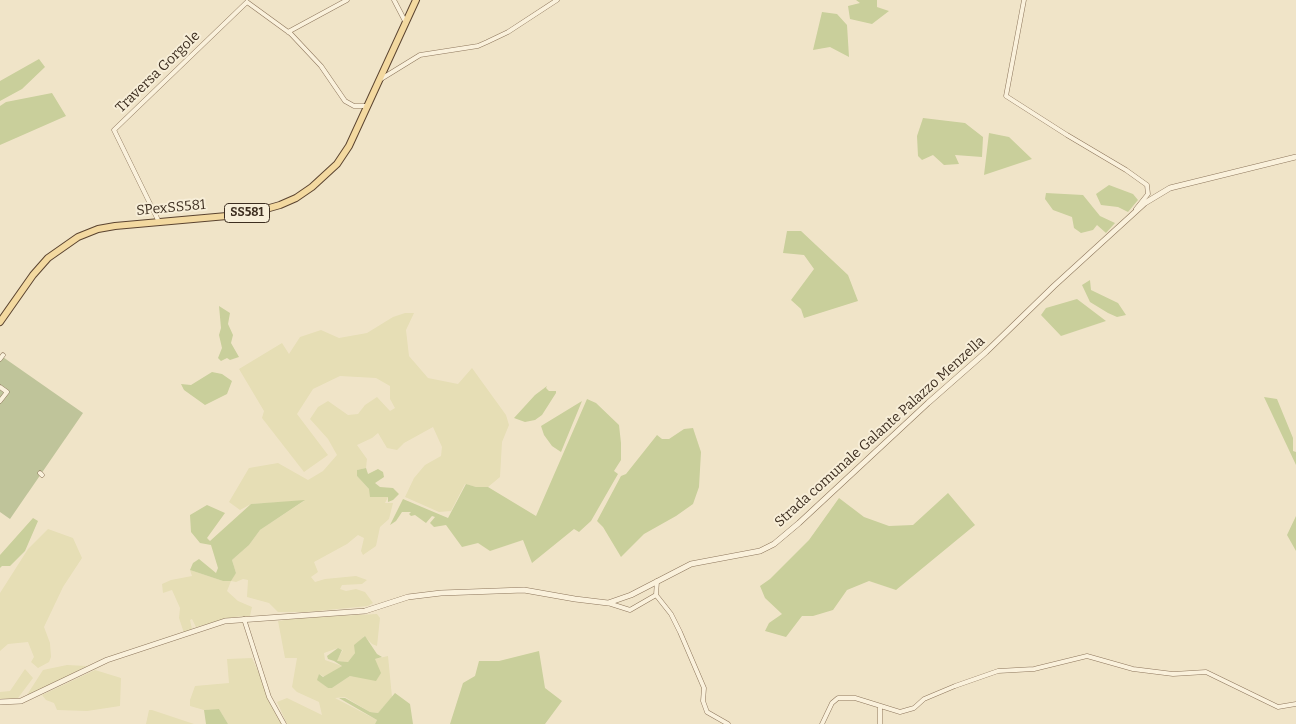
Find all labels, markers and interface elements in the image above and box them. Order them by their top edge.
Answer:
street label: Traversa Gorgole [112,28,204,116]
street label: SPexSS581 [136,197,206,219]
road number: SS581 [224,204,270,222]
street label: Strada comunale Galante Palazzo Menzella [771,333,989,531]

